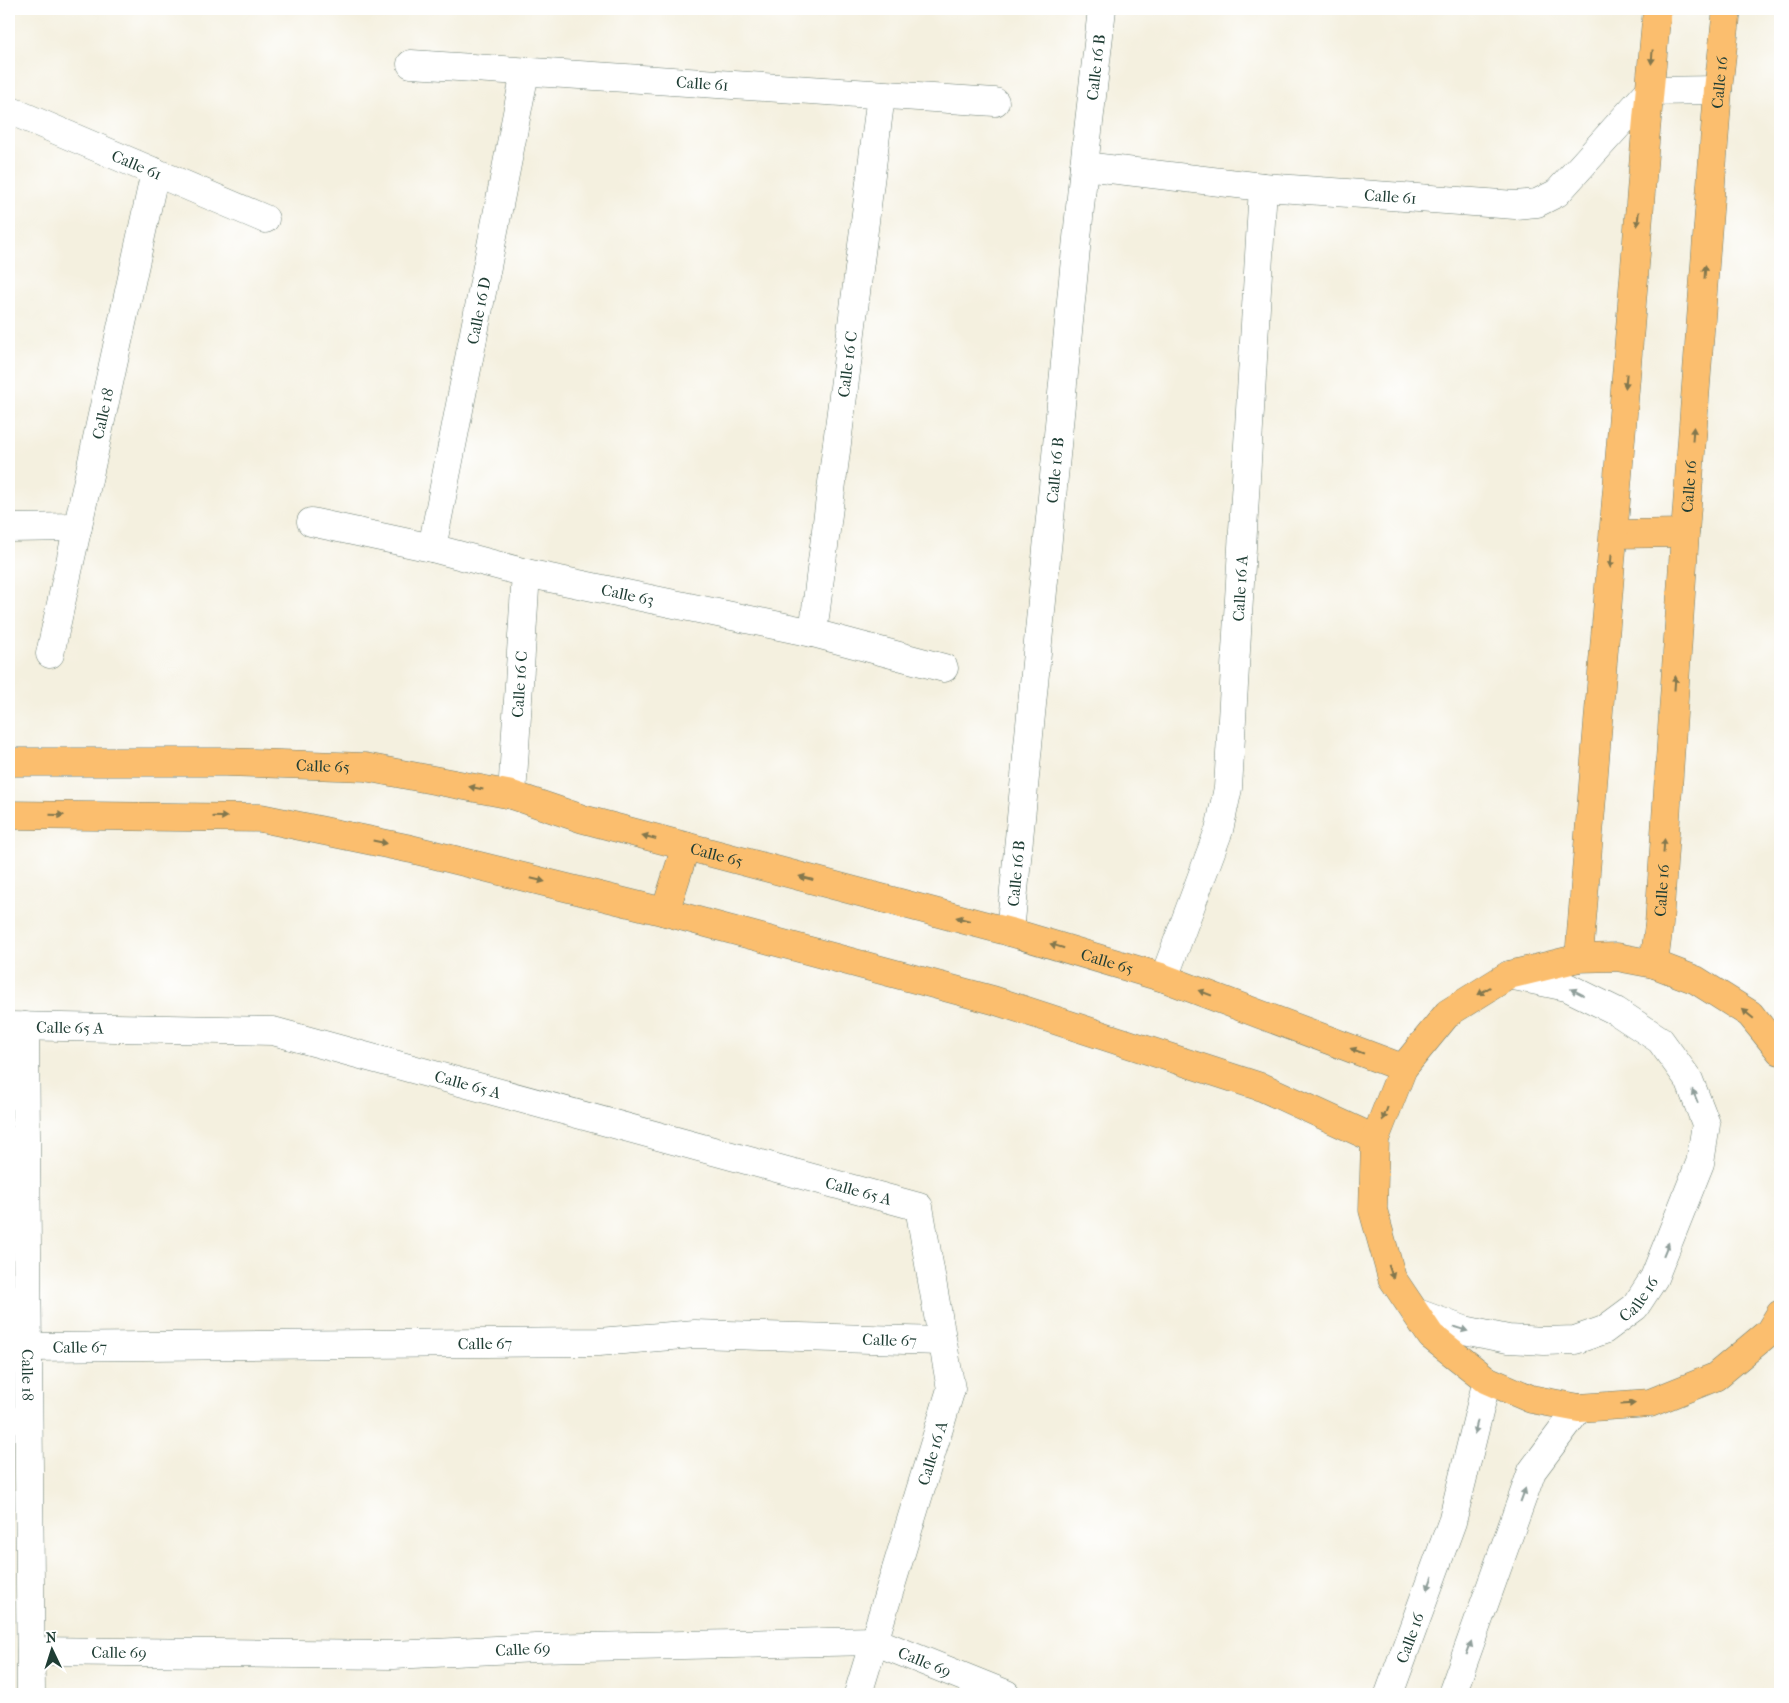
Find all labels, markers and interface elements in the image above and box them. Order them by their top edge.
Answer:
street label: Calle 16 B [1083,33,1109,101]
one-way arrow [1648,50,1656,66]
street label: Calle 16 [1708,55,1732,109]
street label: Calle 61 [675,72,729,95]
street label: Calle 61 [109,146,165,184]
street label: Calle 61 [1364,185,1417,208]
one-way arrow [1634,211,1642,227]
one-way arrow [1701,264,1709,280]
street label: Calle 16 D [463,275,495,346]
street label: Calle 16 C [834,330,861,399]
one-way arrow [1621,373,1629,389]
street label: Calle 18 [88,386,118,441]
one-way arrow [1689,426,1697,442]
street label: Calle 16 B [1042,436,1068,504]
street label: Calle 16 [1678,459,1700,513]
one-way arrow [1607,553,1615,569]
street label: Calle 16 A [1229,554,1252,622]
street label: Calle 63 [600,580,656,610]
street label: Calle 16 C [508,650,531,718]
one-way arrow [1672,675,1680,691]
street label: Calle 65 [296,756,350,776]
one-way arrow [468,783,484,791]
one-way arrow [50,811,66,819]
one-way arrow [212,814,228,822]
one-way arrow [641,833,657,841]
one-way arrow [1661,837,1669,853]
one-way arrow [372,838,388,846]
street label: Calle 65 [688,839,745,871]
street label: Calle 16 B [1004,839,1029,907]
street label: Calle 16 [1651,863,1673,917]
one-way arrow [799,874,814,882]
one-way arrow [530,876,546,884]
one-way arrow [956,915,971,923]
one-way arrow [1049,941,1064,949]
street label: Calle 65 [1079,945,1136,978]
one-way arrow [1477,986,1490,995]
one-way arrow [1570,988,1584,996]
one-way arrow [1197,989,1212,997]
one-way arrow [1742,1009,1755,1020]
street label: Calle 65 A [36,1018,105,1038]
one-way arrow [1349,1047,1364,1055]
street label: Calle 65 A [433,1067,503,1103]
one-way arrow [1691,1088,1699,1103]
one-way arrow [1381,1107,1389,1122]
street label: Calle 65 A [823,1173,894,1209]
one-way arrow [1662,1242,1670,1256]
one-way arrow [1387,1265,1395,1280]
street label: Calle 16 [1615,1273,1663,1326]
one-way arrow [1454,1325,1469,1333]
street label: Calle 67 [862,1330,917,1350]
street label: Calle 67 [458,1334,513,1353]
street label: Calle 67 [53,1337,108,1357]
street label: Calle 18 [18,1349,37,1401]
one-way arrow [1620,1400,1636,1408]
street label: Calle 16 A [914,1418,951,1488]
one-way arrow [1471,1420,1479,1435]
one-way arrow [1520,1488,1527,1503]
one-way arrow [1426,1576,1434,1591]
street label: Calle 16 [1392,1610,1428,1666]
north arrow [28,1626,78,1676]
text: N [45,1629,57,1646]
street label: Calle 69 [495,1639,551,1660]
one-way arrow [1466,1641,1473,1656]
street label: Calle 69 [91,1643,147,1662]
street label: Calle 69 [895,1643,954,1681]

